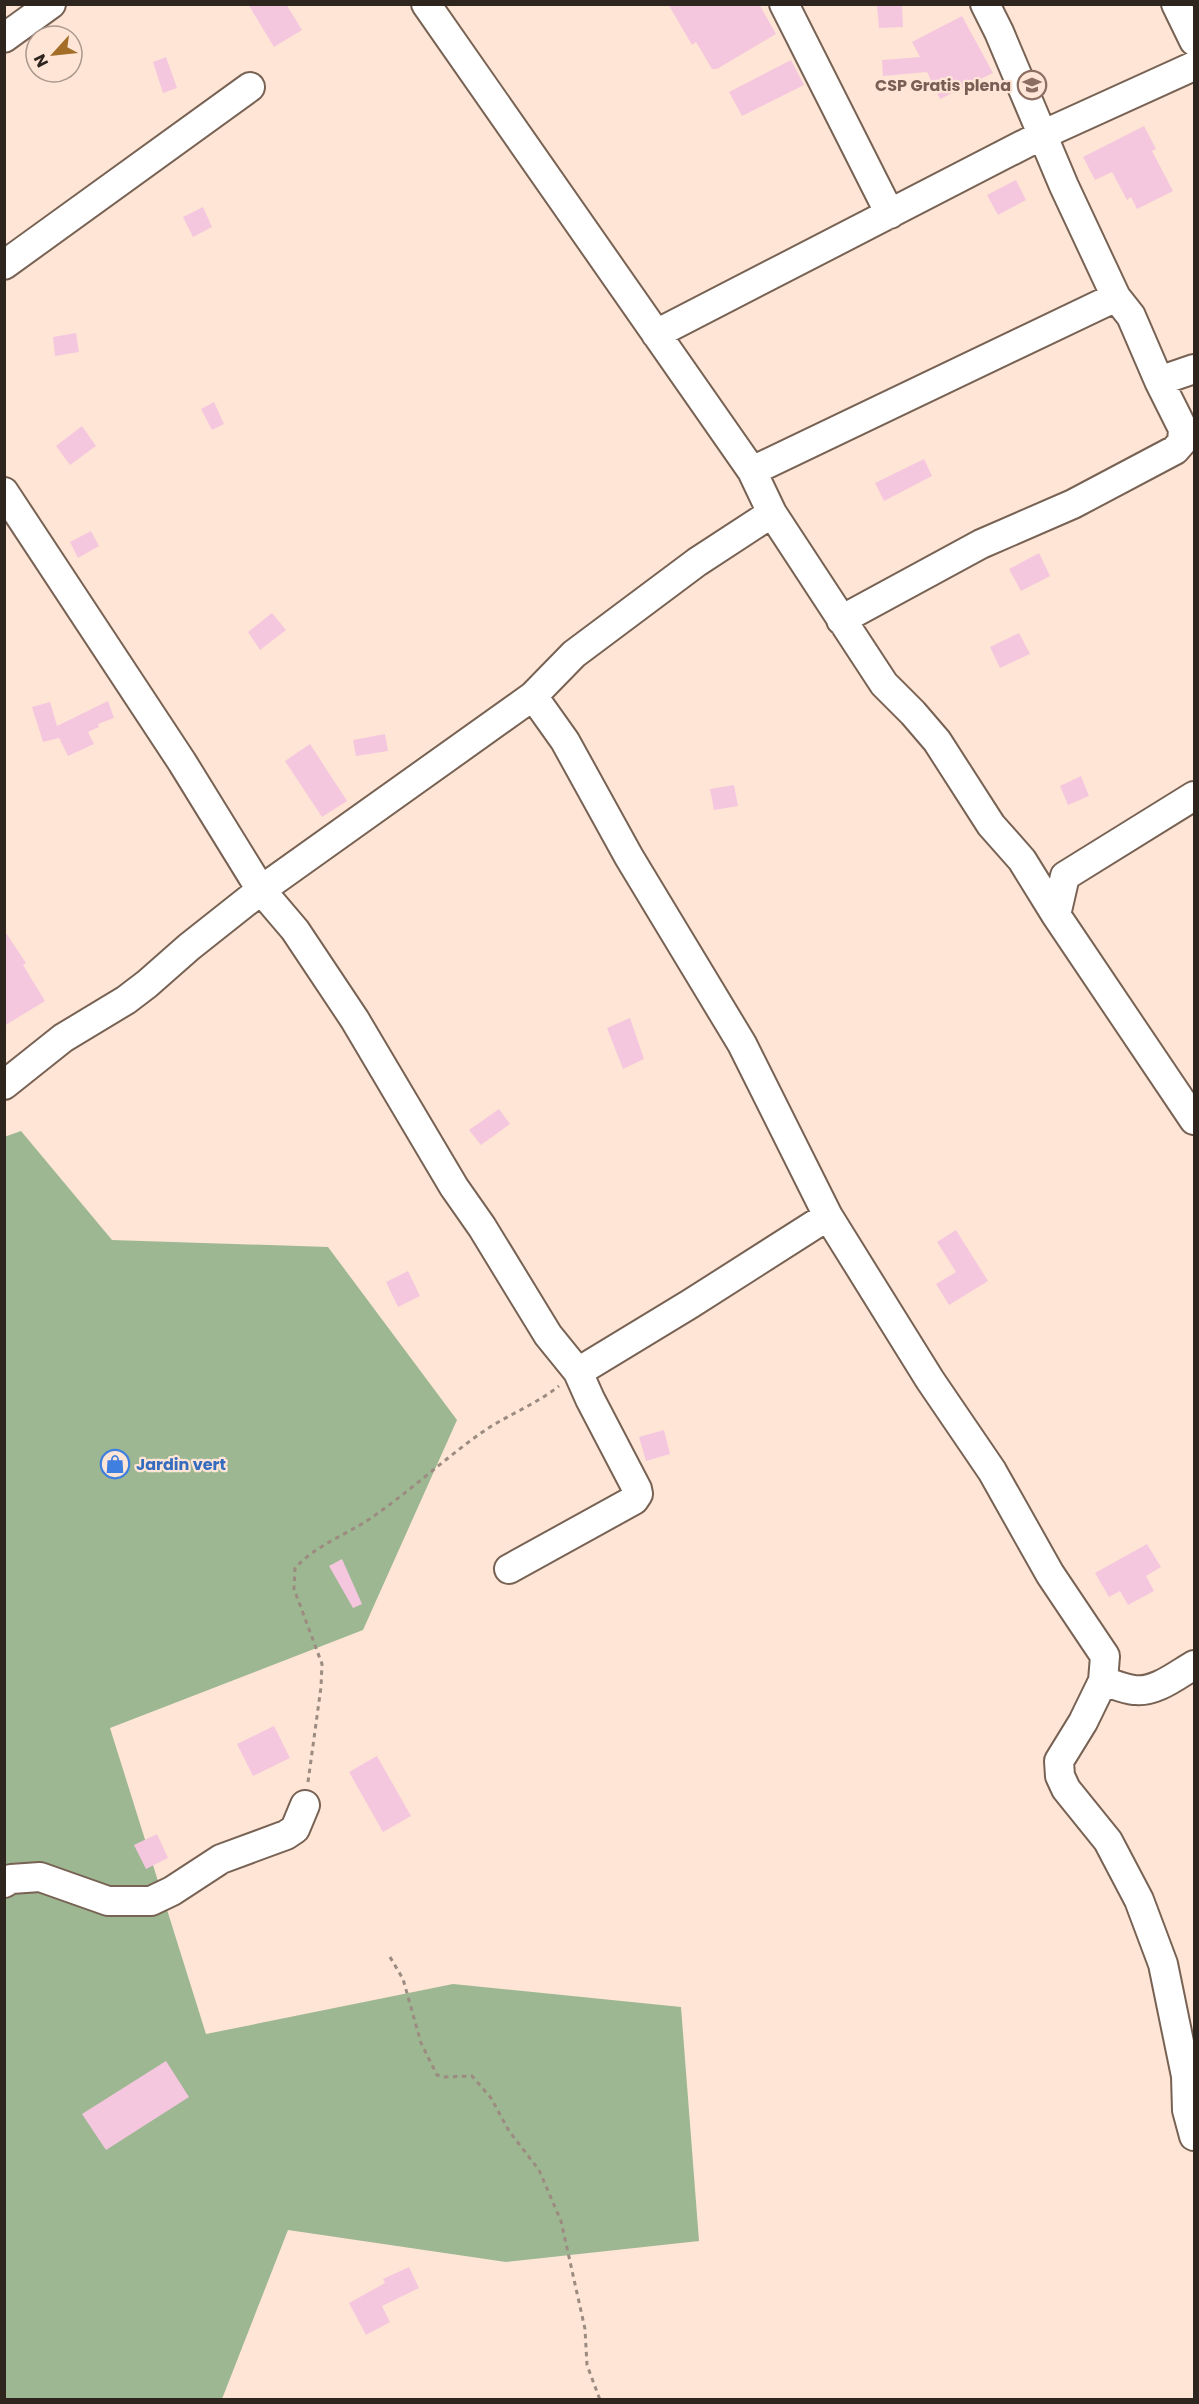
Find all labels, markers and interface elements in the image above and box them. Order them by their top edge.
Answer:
north arrow [24,24,84,84]
text: N [28,50,54,71]
school or university icon: CSP Gratis plena [1016,69,1048,101]
place label: CSP Gratis plena [875,74,1011,97]
shop icon: Jardin vert [99,1448,131,1480]
place label: Jardin vert [136,1453,226,1476]

